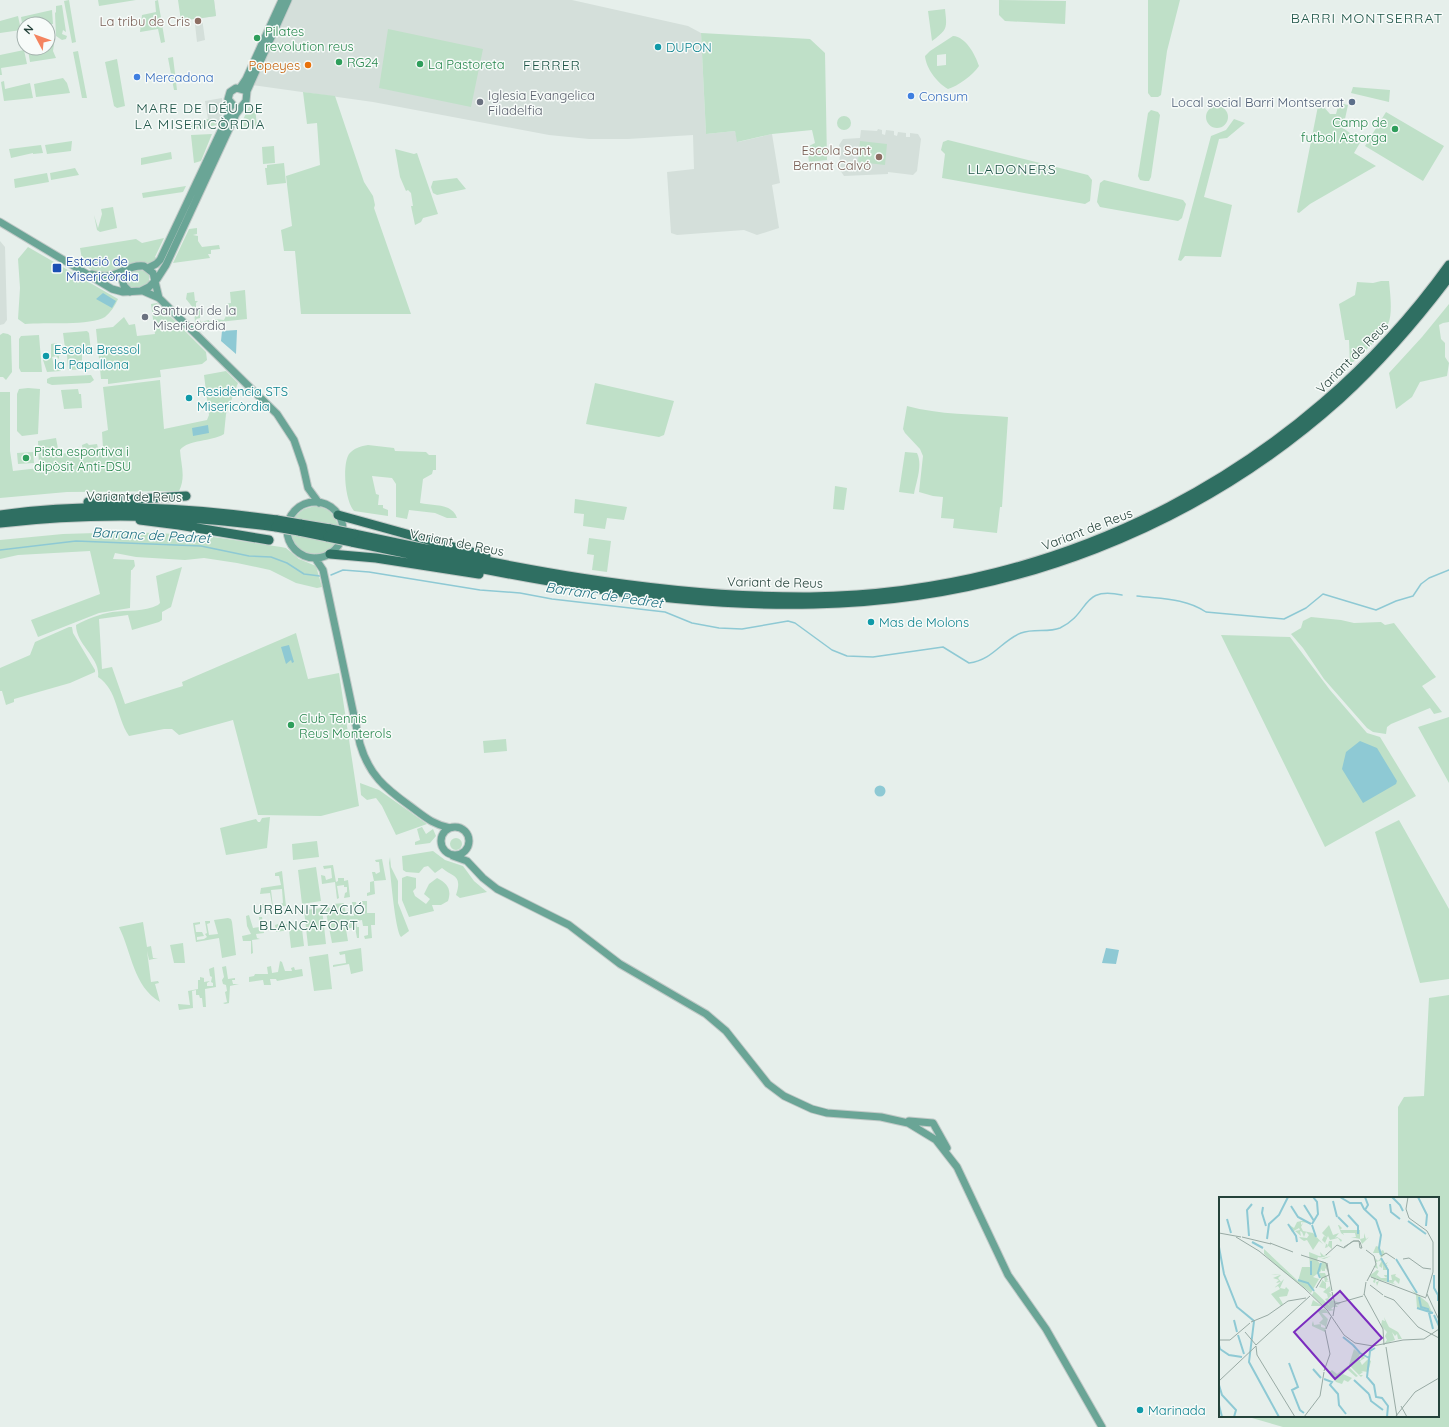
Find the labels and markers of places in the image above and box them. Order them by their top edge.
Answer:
place label: La tribu de Cris [99,13,190,29]
marker: La tribu de Cris [193,16,203,26]
place label: Pilates revolution reus [265,23,354,54]
marker: Pilates revolution reus [252,33,262,43]
place label: DUPON [666,39,712,55]
marker: DUPON [653,42,663,52]
place label: RG24 [347,54,379,70]
place label: La Pastoreta [428,56,505,72]
place label: Popeyes [249,57,300,73]
marker: RG24 [334,57,344,67]
marker: La Pastoreta [415,59,425,69]
marker: Popeyes [303,60,313,70]
place label: Mercadona [145,69,214,85]
marker: Mercadona [132,72,142,82]
place label: Iglesia Evangelica Filadelfia [488,87,595,118]
place label: Consum [919,88,968,104]
marker: Consum [906,91,916,101]
place label: Local social Barri Montserrat [1171,94,1344,110]
marker: Iglesia Evangelica Filadelfia [475,97,485,107]
marker: Local social Barri Montserrat [1347,97,1357,107]
place label: Camp de futbol Astorga [1301,114,1387,145]
marker: Camp de futbol Astorga [1390,124,1400,134]
place label: Escola Sant Bernat Calvó [793,142,871,173]
marker: Escola Sant Bernat Calvó [874,152,884,162]
place label: Estació de Misericòrdia [66,253,139,284]
marker: Estació de Misericòrdia [51,262,63,274]
place label: Santuari de la Misericòrdia [153,302,236,333]
marker: Santuari de la Misericòrdia [140,312,150,322]
place label: Escola Bressol la Papallona [54,341,140,372]
marker: Escola Bressol la Papallona [41,351,51,361]
place label: Residència STS Misericòrdia [197,383,288,414]
marker: Residència STS Misericòrdia [184,393,194,403]
place label: Pista esportiva i dipòsit Anti-DSU [34,443,131,474]
marker: Pista esportiva i dipòsit Anti-DSU [21,453,31,463]
place label: Mas de Molons [879,614,969,630]
marker: Mas de Molons [866,617,876,627]
place label: Club Tennis Reus Monterols [299,710,392,741]
marker: Club Tennis Reus Monterols [286,720,296,730]
place label: Marinada [1148,1402,1206,1418]
marker: Marinada [1135,1405,1145,1415]

